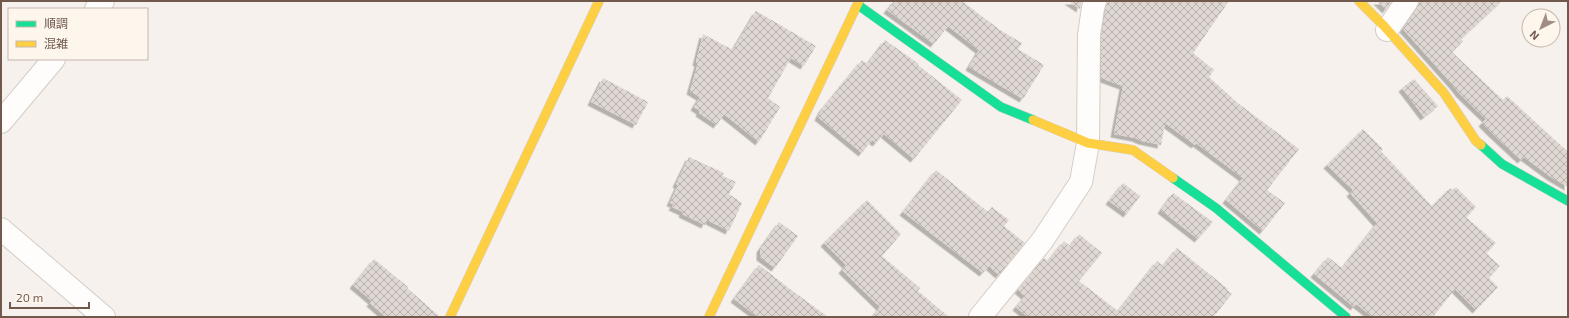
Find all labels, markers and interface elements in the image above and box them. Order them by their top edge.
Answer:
legend [8,8,148,60]
north arrow [1521,8,1561,48]
text: 順調 [44,16,68,30]
text: N [1527,28,1541,43]
text: 混雑 [44,36,68,50]
scale bar [10,284,89,310]
text: 20 m [16,290,43,304]

